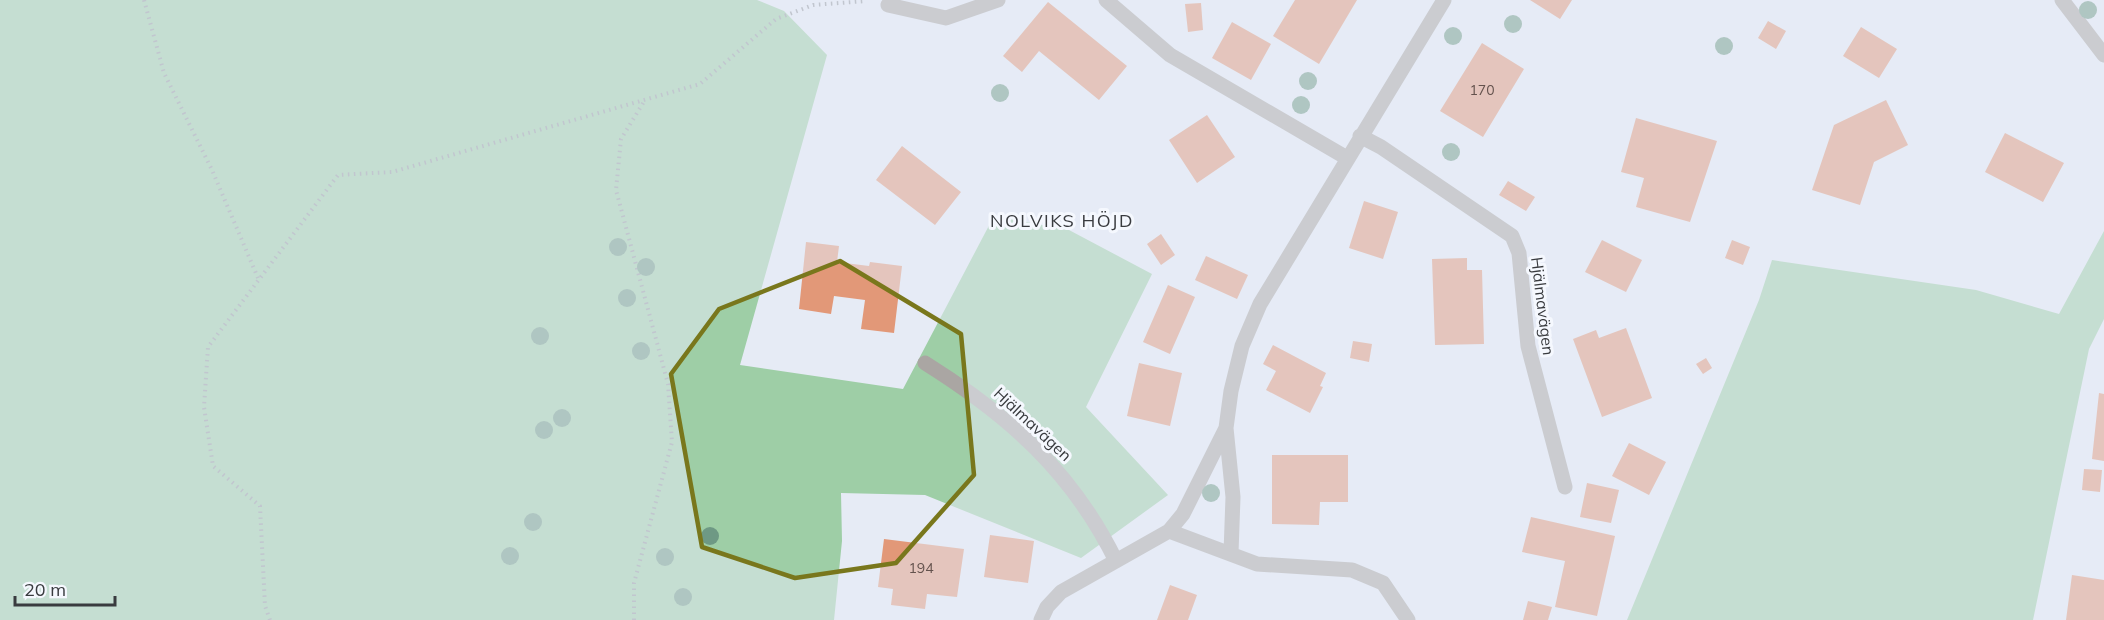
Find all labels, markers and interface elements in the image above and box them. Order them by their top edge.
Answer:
house number: 170 [1469,81,1495,99]
district label: NOLVIKS HÖJD [990,209,1134,232]
street label: Hjälmavägen [1527,256,1559,356]
street label: Hjälmavägen [990,383,1076,465]
house number: 194 [908,559,934,577]
scale bar [15,569,116,607]
text: 20 m [24,578,66,601]

